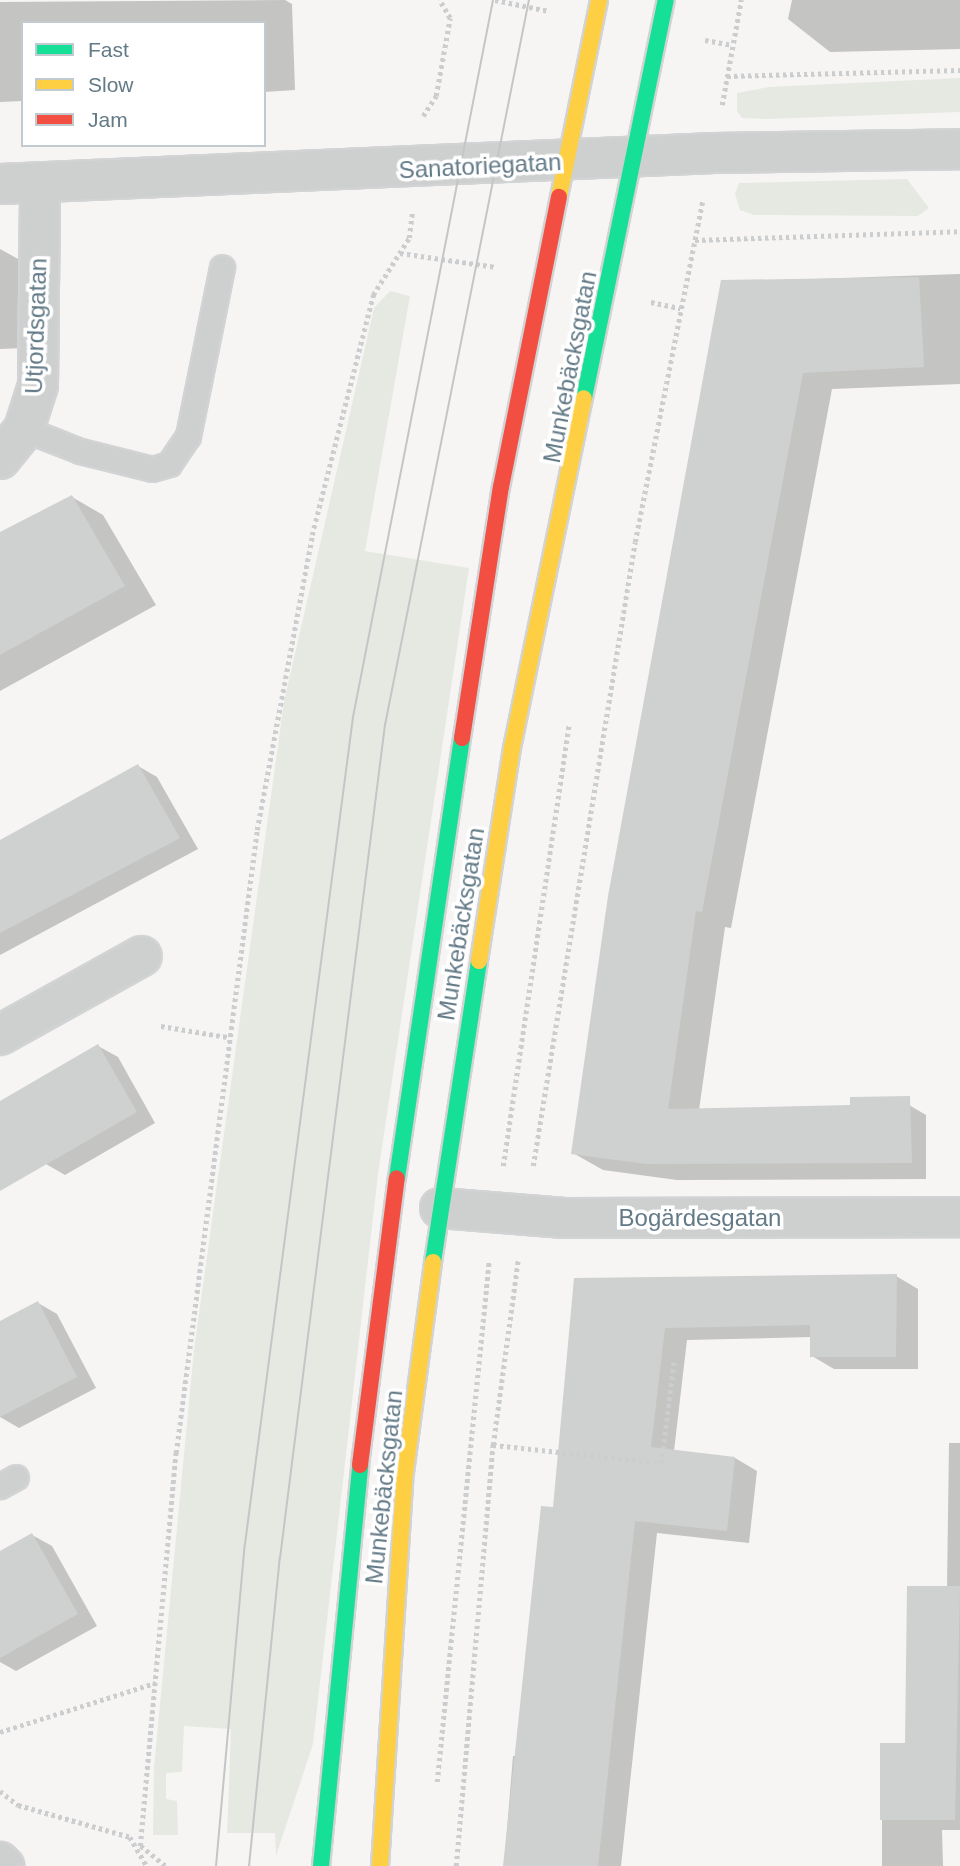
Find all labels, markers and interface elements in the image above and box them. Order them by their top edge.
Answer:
legend [21,21,266,147]
text: Fast [88,38,129,61]
text: Slow [88,73,134,96]
text: Jam [88,108,128,131]
street label: Sanatoriegatan [398,147,562,185]
street label: Utjordsgatan [19,257,53,395]
street label: Munkebäcksgatan [537,269,603,465]
street label: Munkebäcksgatan [432,826,490,1022]
street label: Bogärdesgatan [619,1204,781,1232]
street label: Munkebäcksgatan [359,1389,409,1585]

